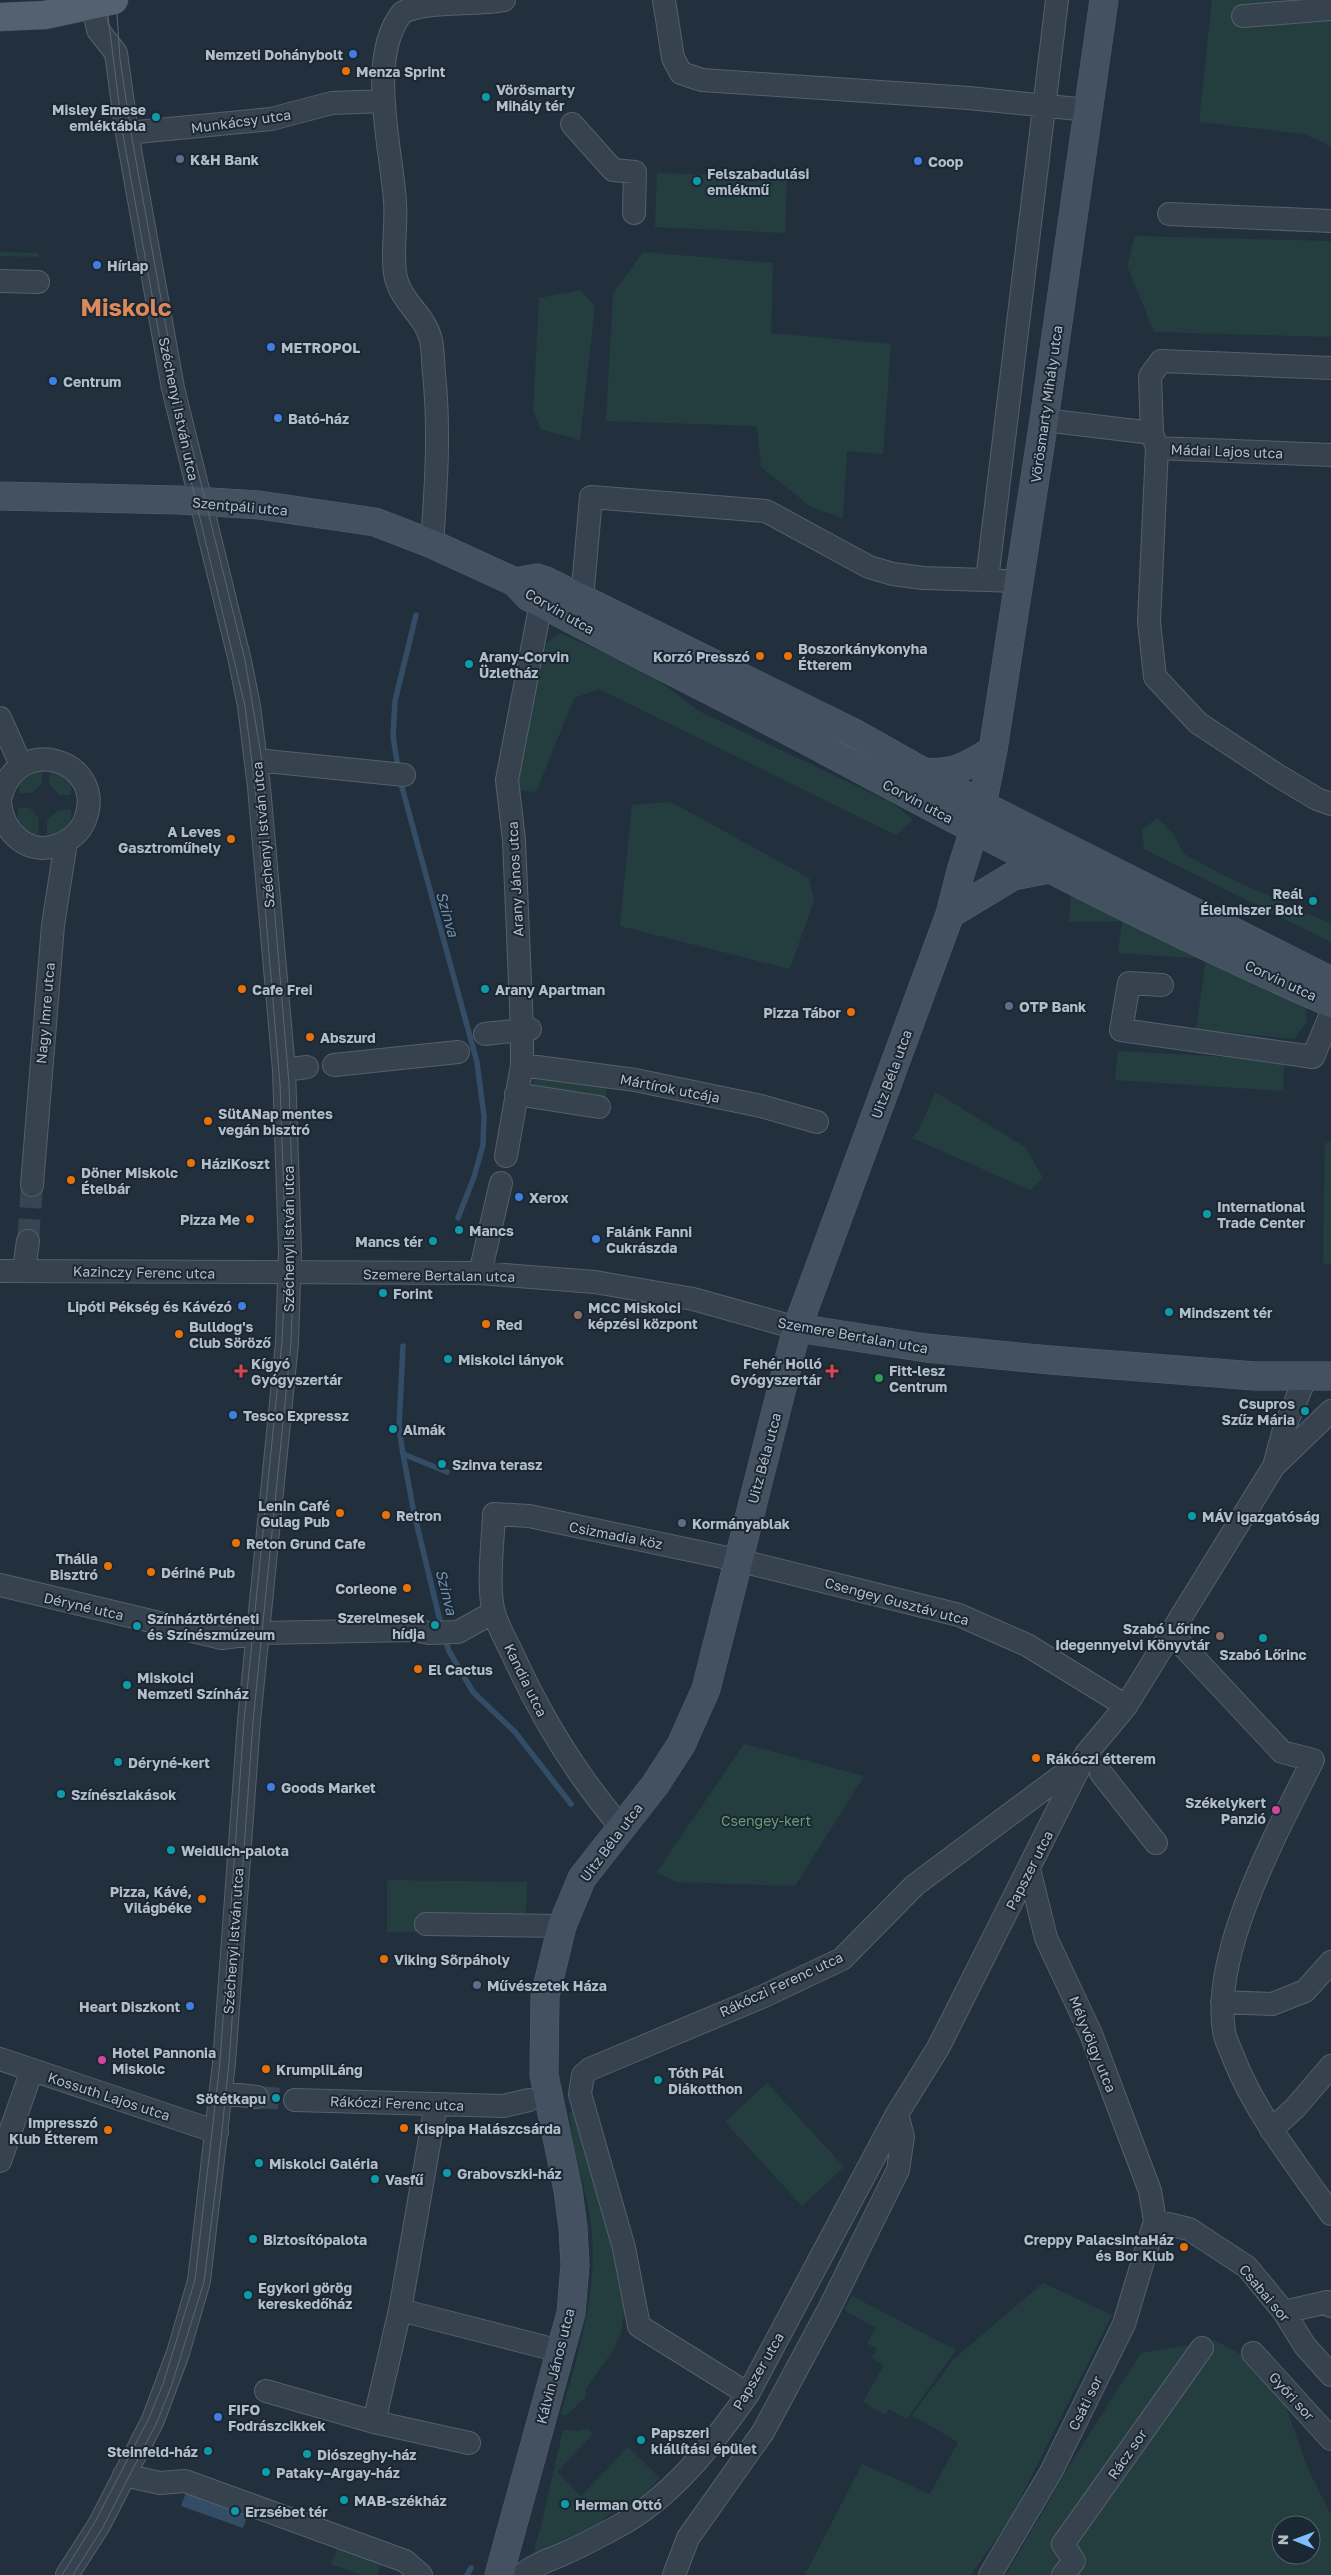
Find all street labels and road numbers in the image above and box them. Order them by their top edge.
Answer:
street label: Munkácsy utca [190,106,292,136]
street label: Vörösmarty Mihály utca [1027,324,1065,484]
street label: Széchenyi István utca [155,336,203,482]
street label: Mádai Lajos utca [1171,441,1283,461]
street label: Szentpáli utca [191,493,289,519]
street label: Corvin utca [522,584,598,638]
street label: Széchenyi István utca [248,761,278,909]
street label: Corvin utca [880,775,956,827]
street label: Arany János utca [503,821,527,937]
street label: Corvin utca [1242,956,1320,1004]
street label: Nagy Imre utca [32,962,58,1064]
street label: Uitz Béla utca [867,1027,915,1121]
street label: Mártírok utcája [619,1070,721,1106]
street label: Széchenyi István utca [280,1166,297,1312]
street label: Kazinczy Ferenc utca [73,1262,215,1282]
street label: Szemere Bertalan utca [363,1265,515,1285]
street label: Szemere Bertalan utca [776,1313,930,1357]
street label: Uitz Béla utca [744,1411,784,1505]
street label: Csizmadia köz [568,1518,664,1552]
street label: Csengey Gusztáv utca [823,1574,971,1628]
street label: Déryné utca [42,1589,126,1623]
street label: Kandia utca [501,1641,551,1719]
street label: Uitz Béla utca [576,1800,646,1884]
street label: Papszer utca [1002,1827,1056,1913]
street label: Széchenyi István utca [219,1867,247,2015]
street label: Rákóczi Ferenc utca [716,1948,846,2020]
street label: Mélyvölgy utca [1066,1993,1120,2095]
street label: Kossuth Lajos utca [46,2068,172,2124]
street label: Rákóczi Ferenc utca [330,2092,464,2114]
street label: Csabai sor [1236,2261,1294,2326]
street label: Kálvin János utca [532,2306,578,2426]
street label: Papszer utca [729,2329,787,2413]
street label: Győri sor [1266,2368,1319,2424]
street label: Csáti sor [1064,2372,1106,2433]
street label: Rácz sor [1104,2425,1151,2482]

